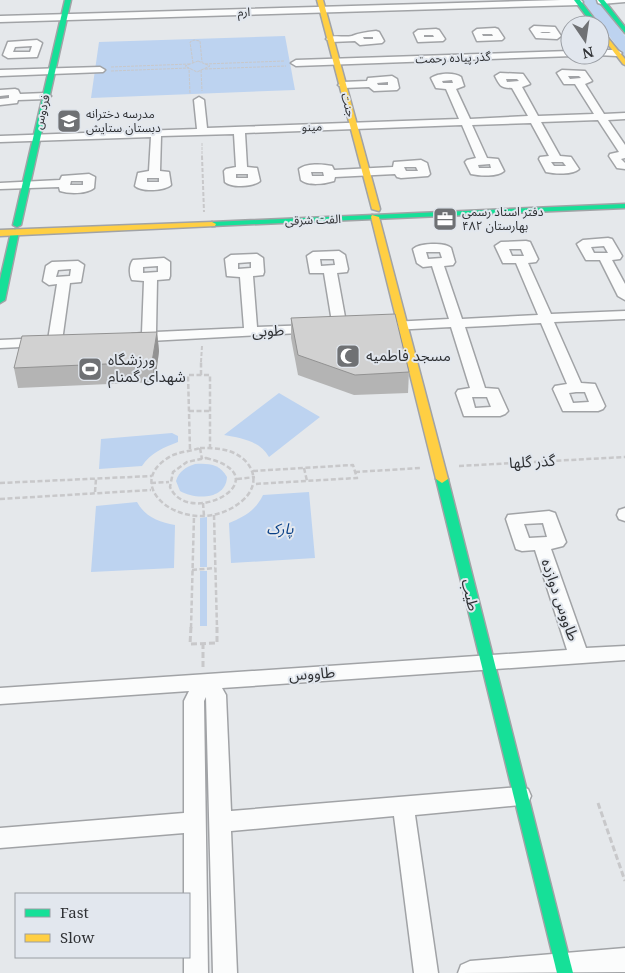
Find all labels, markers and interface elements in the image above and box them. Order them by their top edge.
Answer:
street label: ارم [237,3,251,21]
north arrow [560,15,610,65]
text: N [581,43,596,64]
street label: گذر پیاده رحمت [415,48,492,67]
street label: جنت [337,91,360,119]
street label: فردوس [29,93,54,131]
place label: مدرسه دخترانه دبستان ستایش [86,105,161,136]
school or university icon: مدرسه دخترانه دبستان ستایش [56,108,82,134]
street label: مینو [301,118,323,135]
place label: دفتر اسناد رسمی ۴۸۲ بهارستان [462,203,544,234]
office icon: دفتر اسناد رسمی ۴۸۲ بهارستان [432,206,458,232]
street label: الفت شرقی [285,210,341,229]
street label: طوبی [251,319,285,341]
mosque icon: مسجد فاطمیه [335,343,361,369]
place label: مسجد فاطمیه [366,345,451,365]
place label: ورزشگاه شهدای گمنام [108,349,186,388]
sports icon: ورزشگاه شهدای گمنام [77,356,103,382]
street label: گذر گلها [508,450,556,472]
park label: پارک [267,518,294,539]
street label: طاووس دوازده [538,556,584,643]
street label: طیب [457,577,485,613]
street label: طاووس [288,661,336,685]
legend [15,893,190,958]
text: Fast [60,902,89,922]
text: Slow [60,927,94,947]

